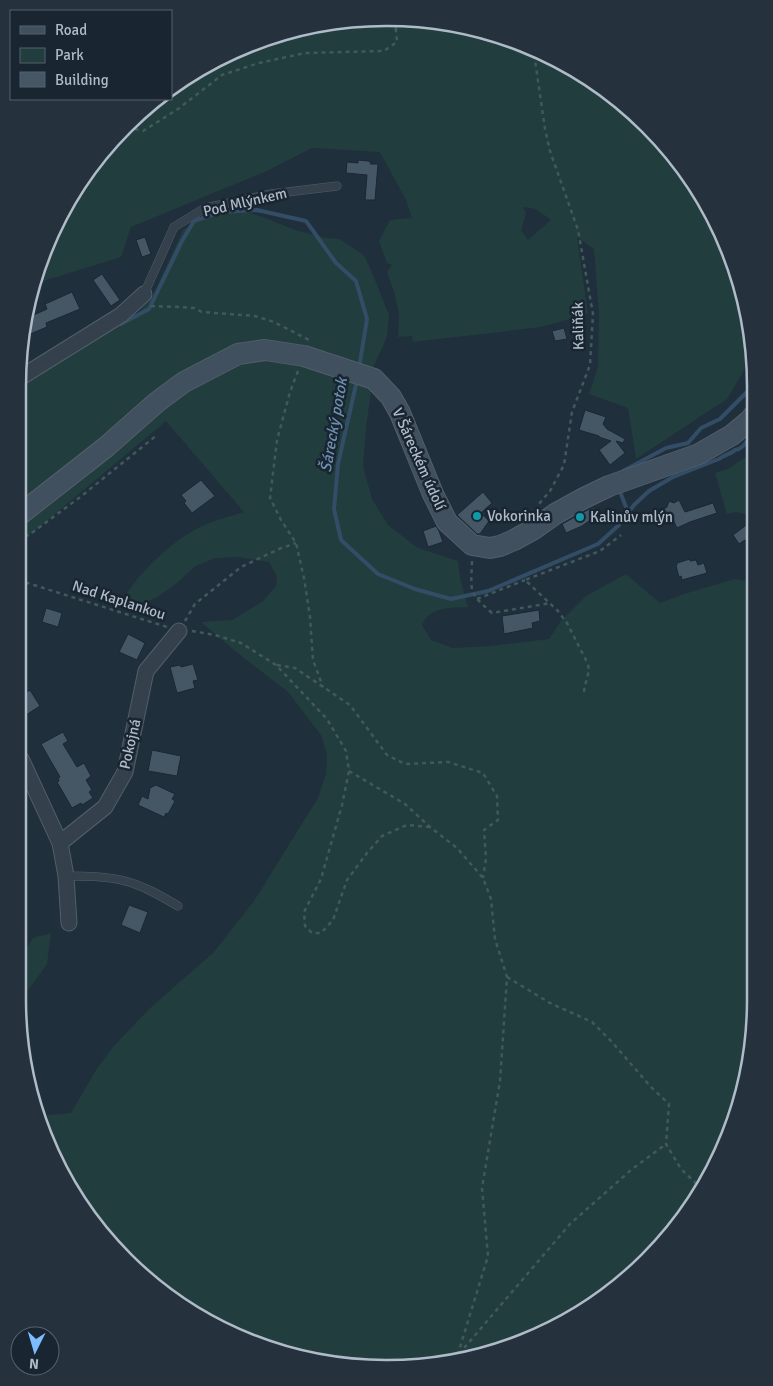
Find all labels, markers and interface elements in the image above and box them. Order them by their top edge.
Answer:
legend [10,10,172,100]
text: Road [55,21,87,39]
text: Park [55,46,84,64]
text: Building [55,71,109,89]
street label: Pod Mlýnkem [201,184,289,220]
street label: Kaliňák [569,301,587,350]
water label: Šárecký potok [316,374,352,474]
street label: V Šáreckém údolí [388,405,451,513]
place label: Vokorinka [487,507,551,525]
place label: Kalinův mlýn [590,508,673,526]
marker: Vokorinka [471,510,483,522]
marker: Kalinův mlýn [574,511,586,523]
street label: Nad Kaplankou [70,576,168,624]
street label: Pokojná [116,717,144,771]
north arrow [10,1326,60,1376]
text: N [28,1355,40,1372]

